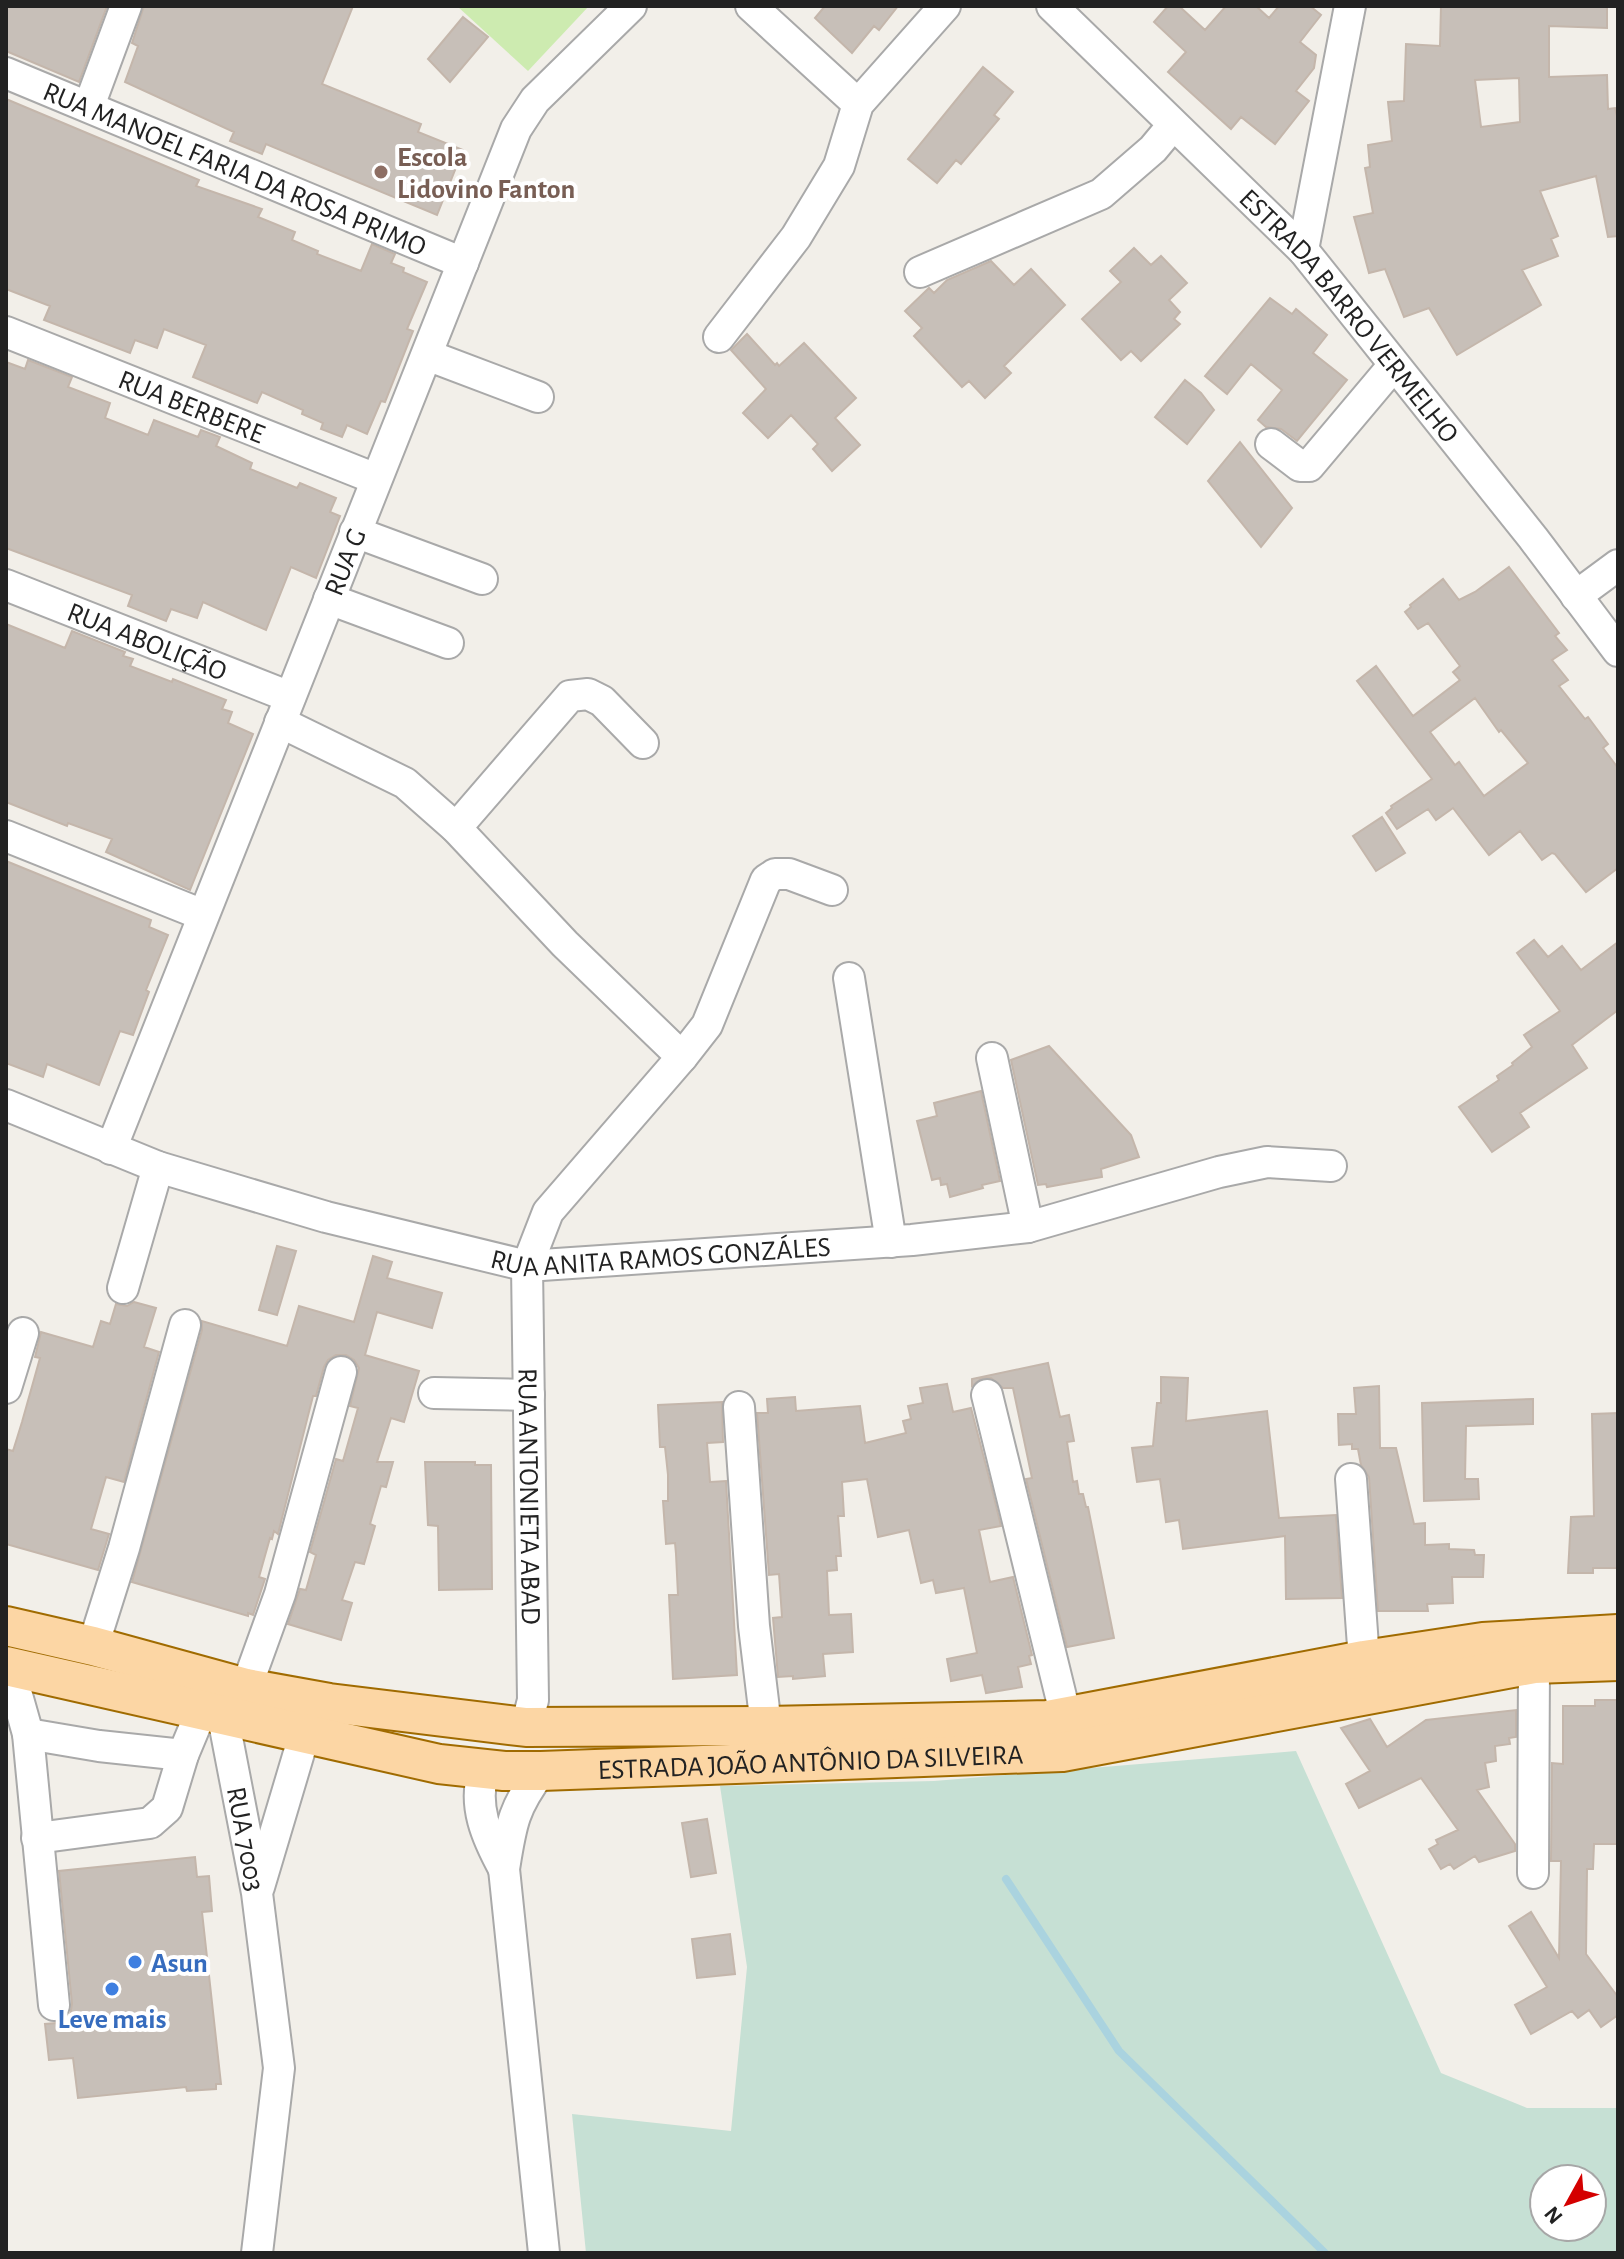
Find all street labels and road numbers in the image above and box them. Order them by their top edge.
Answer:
street label: RUA MANOEL FARIA DA ROSA PRIMO [39,78,430,262]
street label: ESTRADA BARRO VERMELHO [1233,184,1463,449]
street label: RUA BERBERE [114,366,268,449]
street label: RUA G [320,525,372,600]
street label: RUA ABOLIÇÃO [63,599,230,687]
street label: RUA ANITA RAMOS GONZÁLES [488,1233,831,1282]
street label: RUA ANTONIETA ABAD [512,1368,544,1625]
street label: ESTRADA JOÃO ANTÔNIO DA SILVEIRA [597,1741,1024,1785]
street label: RUA 7003 [221,1785,268,1894]

